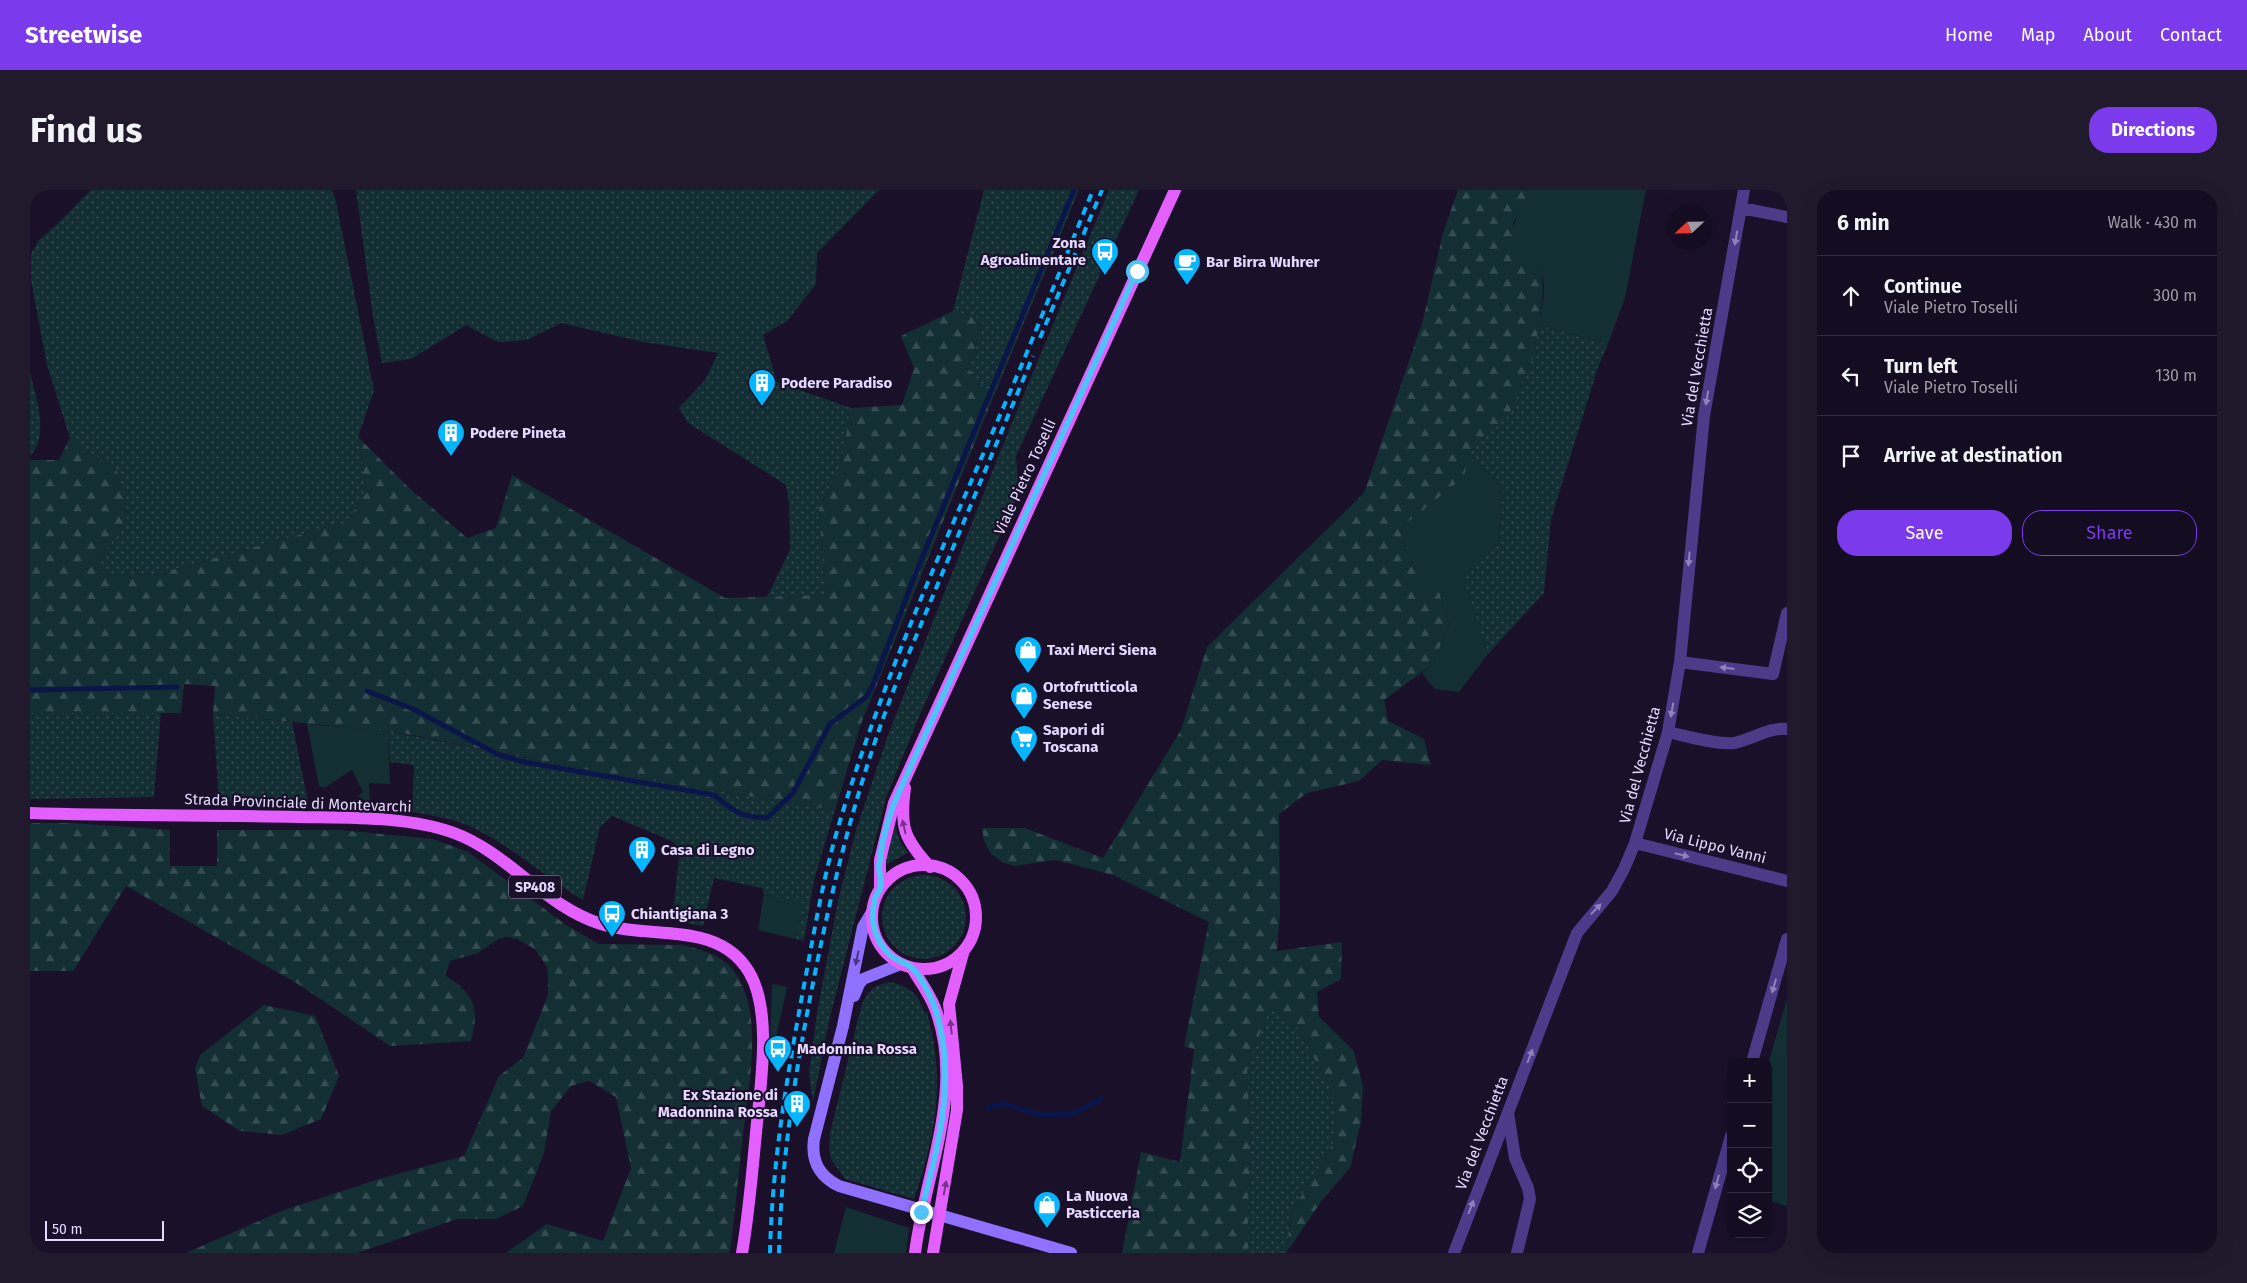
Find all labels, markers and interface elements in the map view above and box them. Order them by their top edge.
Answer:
text: Streetwise [25,21,142,49]
text: Home [1945,24,1993,46]
text: Map [2021,24,2055,46]
text: About [2083,24,2132,46]
text: Contact [2160,24,2222,46]
button: Directions [2089,107,2217,153]
text: Find us [30,109,142,151]
north arrow [1667,205,1712,250]
text: 6 min [1837,210,1890,236]
text: Walk · 430 m [2107,213,2197,232]
one-way arrow [1732,230,1740,246]
place label: Zona Agroalimentare [980,234,1086,269]
bus stop icon: Zona Agroalimentare [1090,237,1120,276]
cafe icon: Bar Birra Wuhrer [1172,247,1202,286]
place label: Bar Birra Wuhrer [1206,253,1320,271]
route start [1126,260,1149,283]
text: Continue [1884,275,1962,298]
icon: ahead [1837,282,1865,310]
text: 300 m [2153,286,2197,305]
text: Viale Pietro Toselli [1884,298,2018,317]
street label: Via del Vecchietta [1678,306,1716,428]
text: Turn left [1884,355,1958,378]
icon: left [1837,362,1865,390]
text: 130 m [2155,366,2197,385]
building icon: Podere Paradiso [747,368,777,407]
place label: Podere Paradiso [781,374,893,392]
text: Viale Pietro Toselli [1884,378,2018,397]
one-way arrow [1703,390,1711,406]
street label: Viale Pietro Toselli [990,416,1060,538]
building icon: Podere Pineta [436,418,466,457]
place label: Podere Pineta [470,424,566,442]
icon: arrive [1837,442,1865,470]
text: Arrive at destination [1884,444,2063,467]
button: Save [1837,510,2012,556]
button: Share [2022,510,2197,556]
one-way arrow [1685,552,1693,568]
shop icon: Taxi Merci Siena [1013,635,1043,674]
place label: Taxi Merci Siena [1047,641,1157,659]
one-way arrow [1718,664,1734,672]
place label: Ortofrutticola Senese [1043,678,1138,713]
shop icon: Ortofrutticola Senese [1009,681,1039,720]
one-way arrow [1668,702,1676,718]
street label: Via del Vecchietta [1616,704,1664,826]
place label: Sapori di Toscana [1043,721,1105,756]
supermarket icon: Sapori di Toscana [1009,724,1039,763]
street label: Strada Provinciale di Montevarchi [184,790,412,816]
one-way arrow [900,819,908,834]
street label: Via Lippo Vanni [1662,825,1768,867]
building icon: Casa di Legno [627,835,657,874]
place label: Casa di Legno [661,841,755,859]
one-way arrow [1675,851,1690,859]
road number: SP408 [509,876,561,899]
bus stop icon: Chiantigiana 3 [597,899,627,938]
one-way arrow [1590,903,1602,915]
place label: Chiantigiana 3 [631,905,728,923]
one-way arrow [853,950,861,965]
one-way arrow [1769,979,1777,994]
one-way arrow [947,1018,955,1034]
bus stop icon: Madonnina Rossa [763,1034,793,1073]
place label: Madonnina Rossa [797,1040,917,1058]
one-way arrow [1526,1048,1534,1063]
map controls [1727,1058,1772,1238]
button: + [1727,1058,1772,1103]
street label: Via del Vecchietta [1452,1074,1512,1192]
place label: Ex Stazione di Madonnina Rossa [658,1086,778,1121]
building icon: Ex Stazione di Madonnina Rossa [782,1089,812,1128]
button: − [1727,1103,1772,1148]
button: locate [1727,1148,1772,1193]
one-way arrow [1713,1175,1721,1190]
one-way arrow [941,1179,949,1195]
place label: La Nuova Pasticceria [1066,1187,1140,1222]
shop icon: La Nuova Pasticceria [1032,1190,1062,1229]
button: layers [1727,1193,1772,1238]
one-way arrow [1468,1200,1475,1215]
route end [910,1201,933,1224]
scale bar [45,1218,164,1241]
text: 50 m [52,1221,83,1238]

